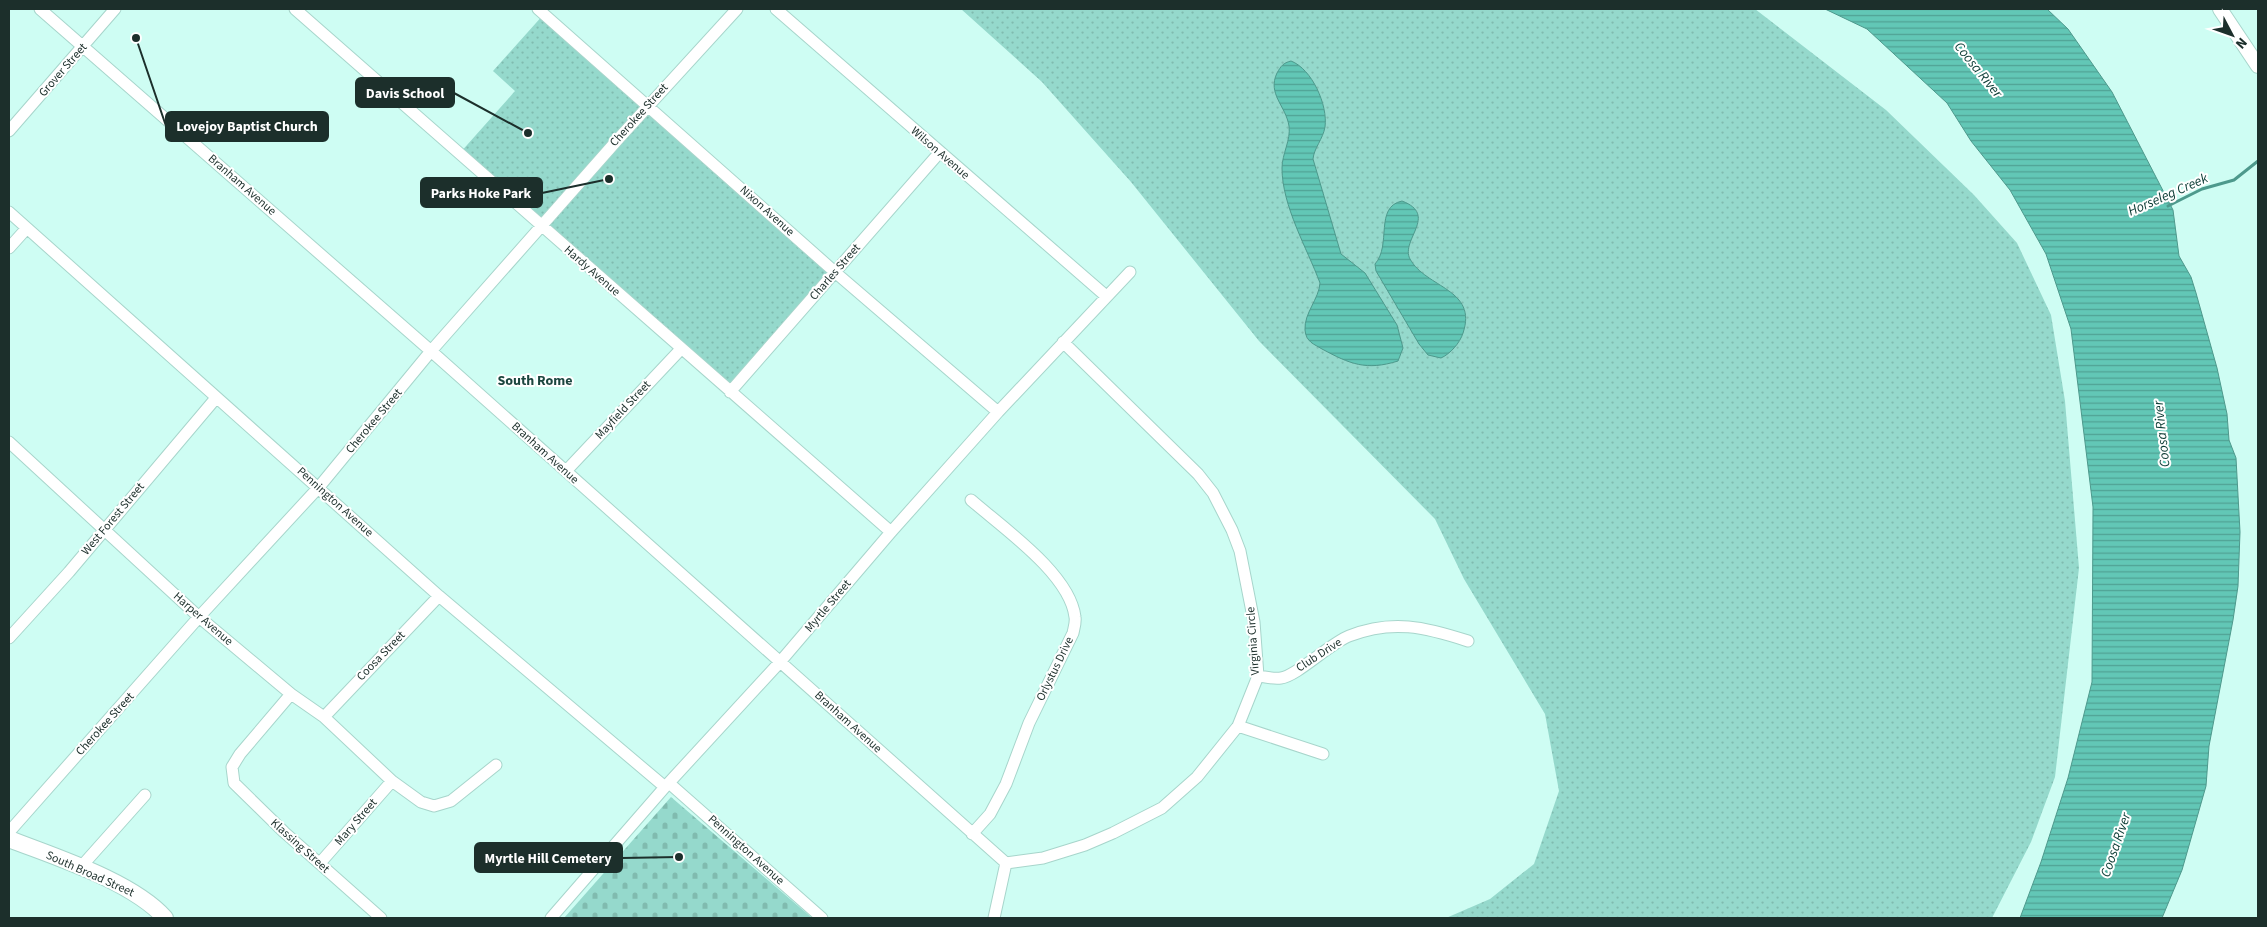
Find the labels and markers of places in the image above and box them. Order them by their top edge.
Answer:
callout: Davis School [356,78,454,107]
callout: Lovejoy Baptist Church [166,112,328,141]
callout: Parks Hoke Park [421,178,542,207]
callout: Myrtle Hill Cemetery [475,843,622,872]

